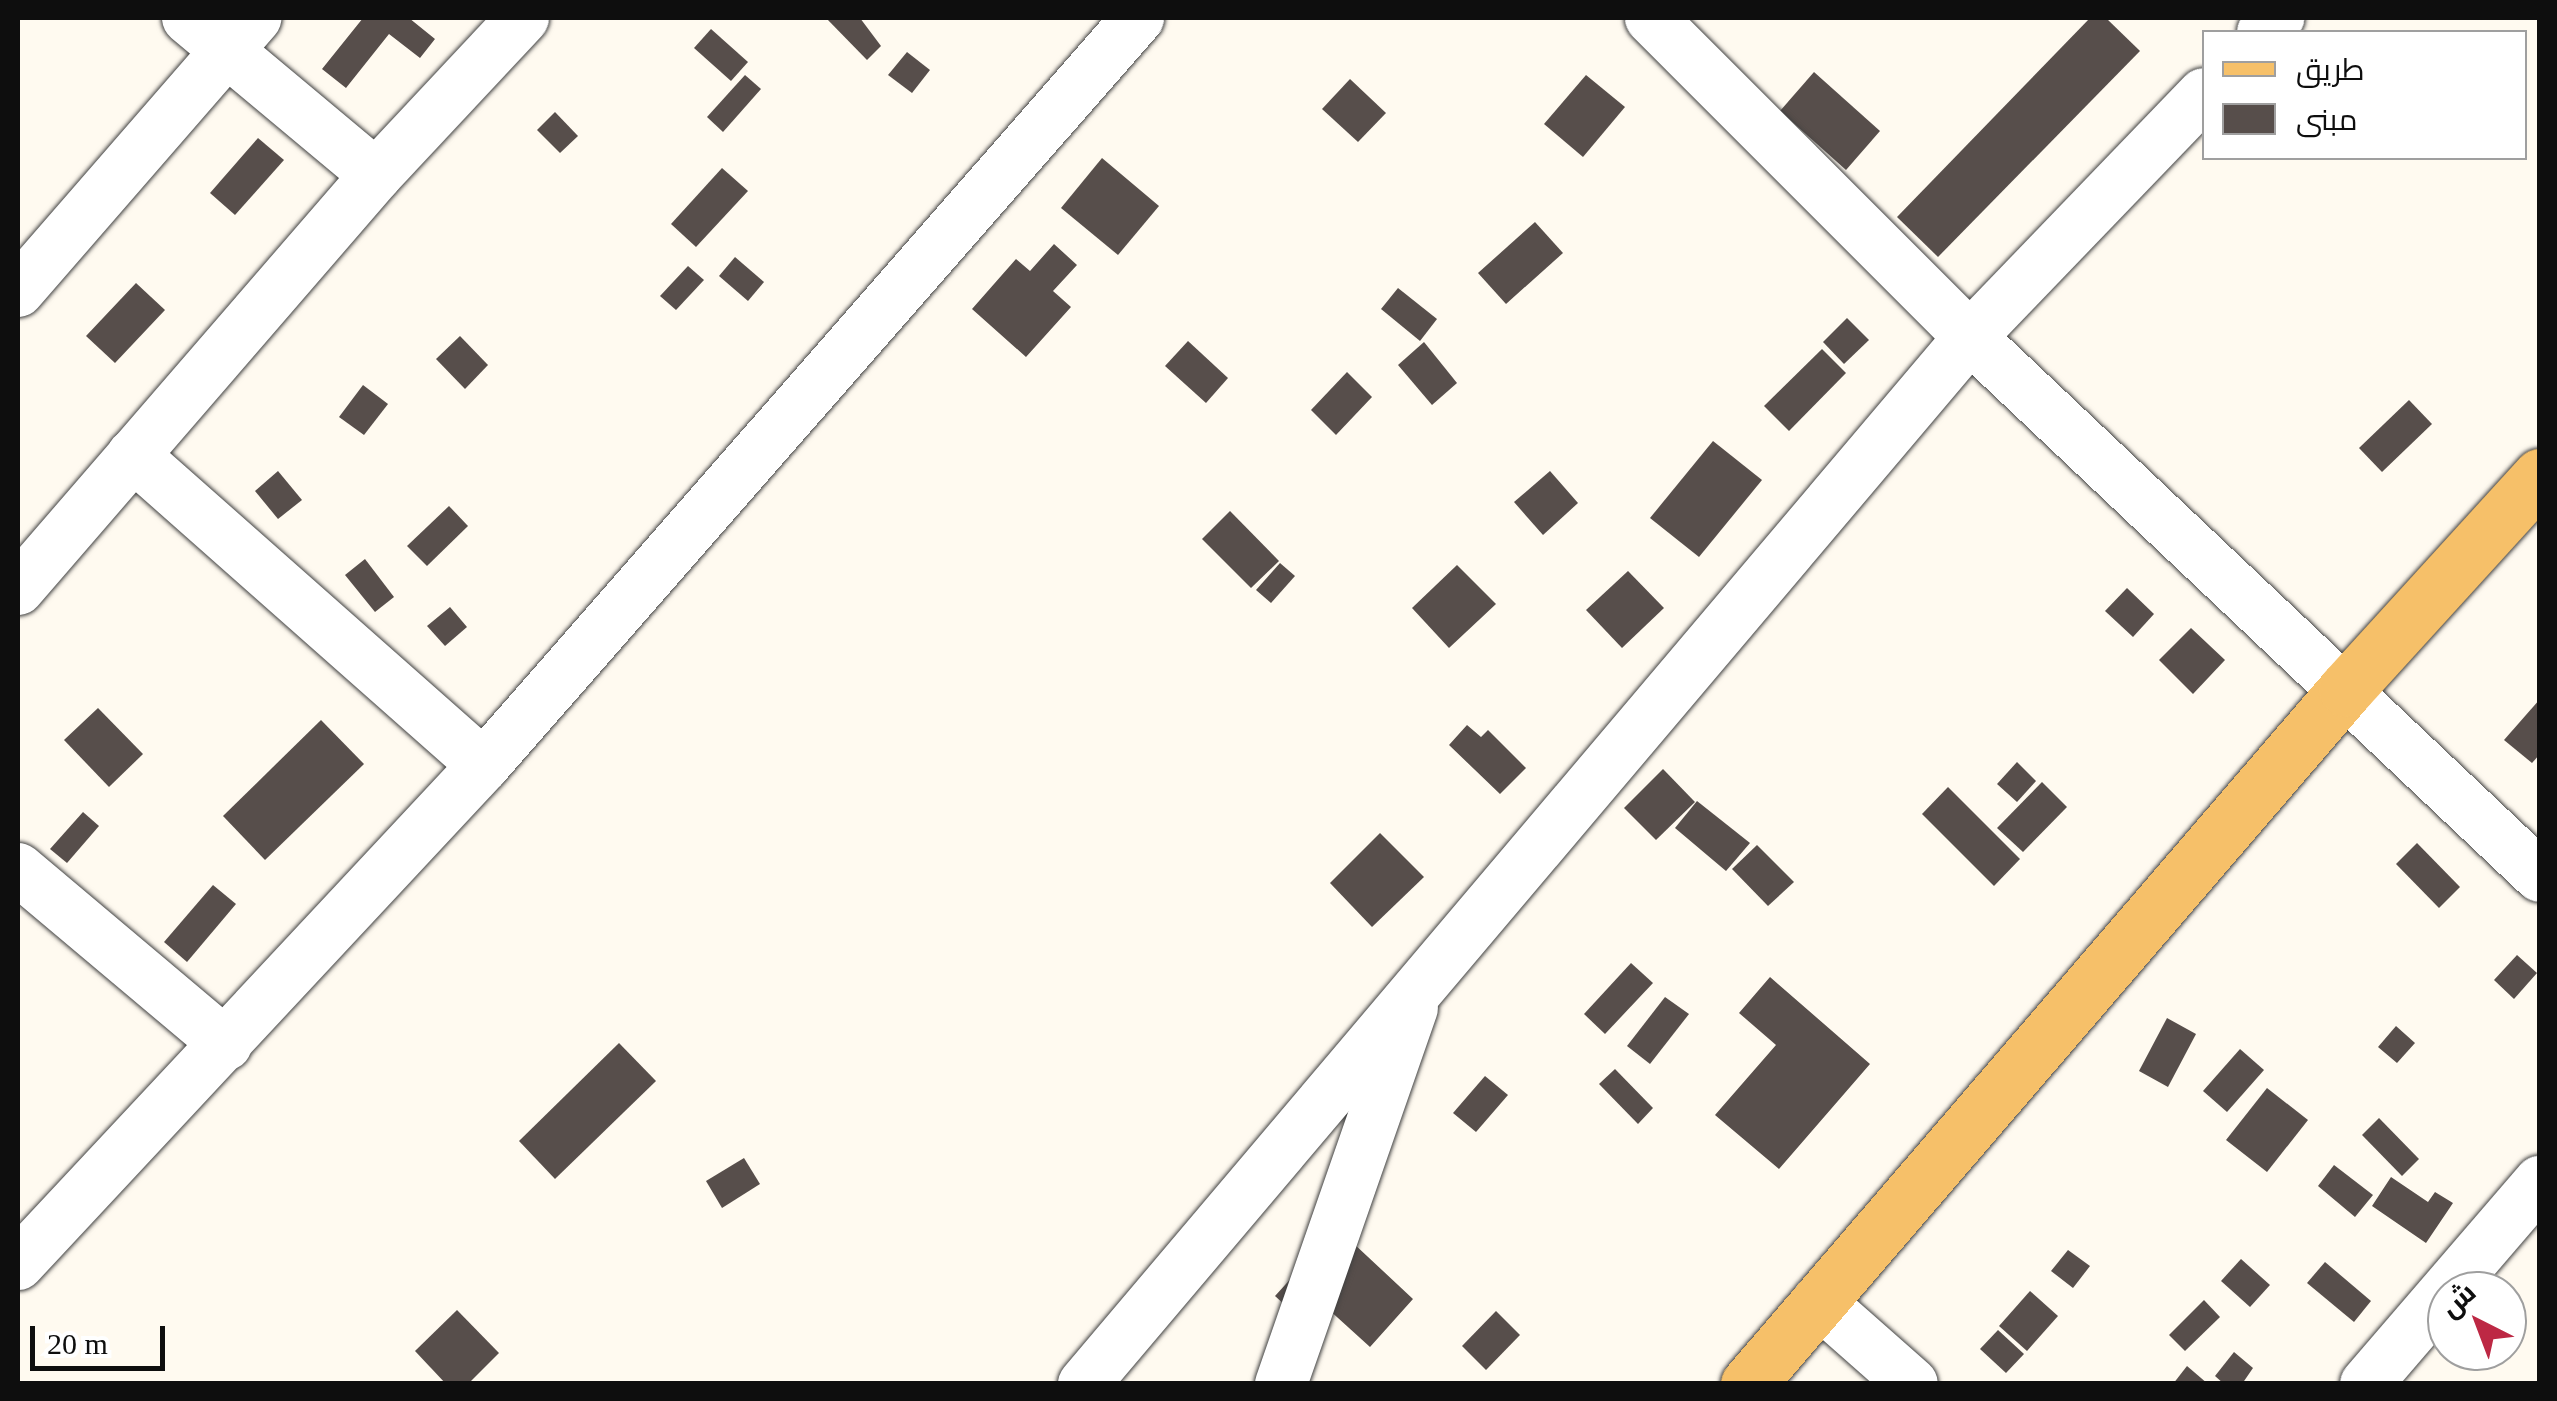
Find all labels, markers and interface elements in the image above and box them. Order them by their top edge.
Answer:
legend [2202,30,2527,160]
text: طريق [2296,53,2365,86]
text: مبنى [2296,103,2357,136]
north arrow [2427,1271,2527,1371]
text: ش [2434,1276,2482,1323]
scale bar [35,1306,170,1368]
text: 20 m [47,1327,108,1360]

